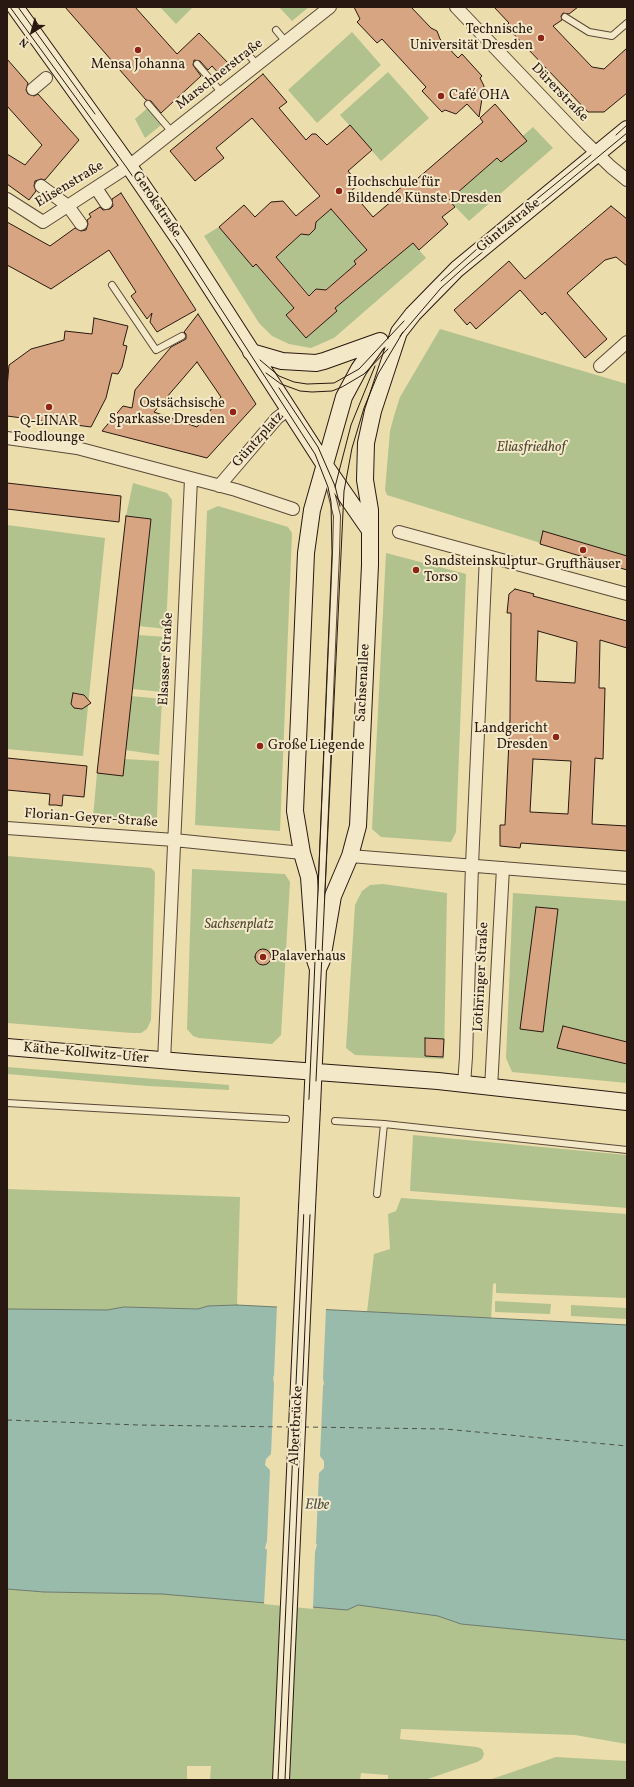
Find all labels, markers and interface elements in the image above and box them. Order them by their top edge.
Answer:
north arrow [12,12,52,52]
place label: Technische Universität Dresden [410,22,533,54]
marker: Technische Universität Dresden [536,33,546,43]
text: N [17,34,32,50]
street label: Marschnerstraße [173,36,267,114]
marker: Mensa Johanna [133,45,143,55]
place label: Mensa Johanna [91,57,185,73]
street label: Dürerstraße [527,60,591,126]
place label: Café OHA [449,88,510,104]
marker: Café OHA [436,91,446,101]
street label: Elisenstraße [33,158,107,212]
street label: Gerokstraße [128,169,184,241]
place label: Hochschule für Bildende Künste Dresden [347,175,502,208]
marker: Hochschule für Bildende Künste Dresden [334,186,344,196]
street label: Güntzstraße [474,195,544,257]
place label: Ostsächsische Sparkasse Dresden [109,396,225,428]
marker: Q-LINAR Foodlounge [44,402,54,412]
marker: Ostsächsische Sparkasse Dresden [228,407,238,417]
street label: Güntzplatz [230,409,288,471]
place label: Q-LINAR Foodlounge [13,414,85,446]
park label: Eliasfriedhof [496,440,566,456]
marker: Grufthäuser [578,545,588,555]
place label: Sandsteinskulptur Torso [424,554,537,586]
place label: Grufthäuser [545,557,621,573]
marker: Sandsteinskulptur Torso [411,565,421,575]
street label: Elsasser Straße [156,612,178,706]
street label: Sachsenallee [354,643,374,723]
place label: Landgericht Dresden [474,721,548,754]
marker: Landgericht Dresden [551,732,561,742]
place label: Große Liegende [268,738,365,754]
marker: Große Liegende [255,741,265,751]
street label: Florian-Geyer-Straße [24,806,158,832]
park label: Sachsenplatz [204,917,274,933]
street label: Lothringer Straße [471,922,493,1032]
place label: Palaverhaus [271,949,346,965]
marker: Palaverhaus [258,952,268,962]
street label: Käthe-Kollwitz-Ufer [23,1040,149,1068]
street label: Albertbrücke [287,1385,307,1467]
water label: Elbe [305,1497,329,1515]

